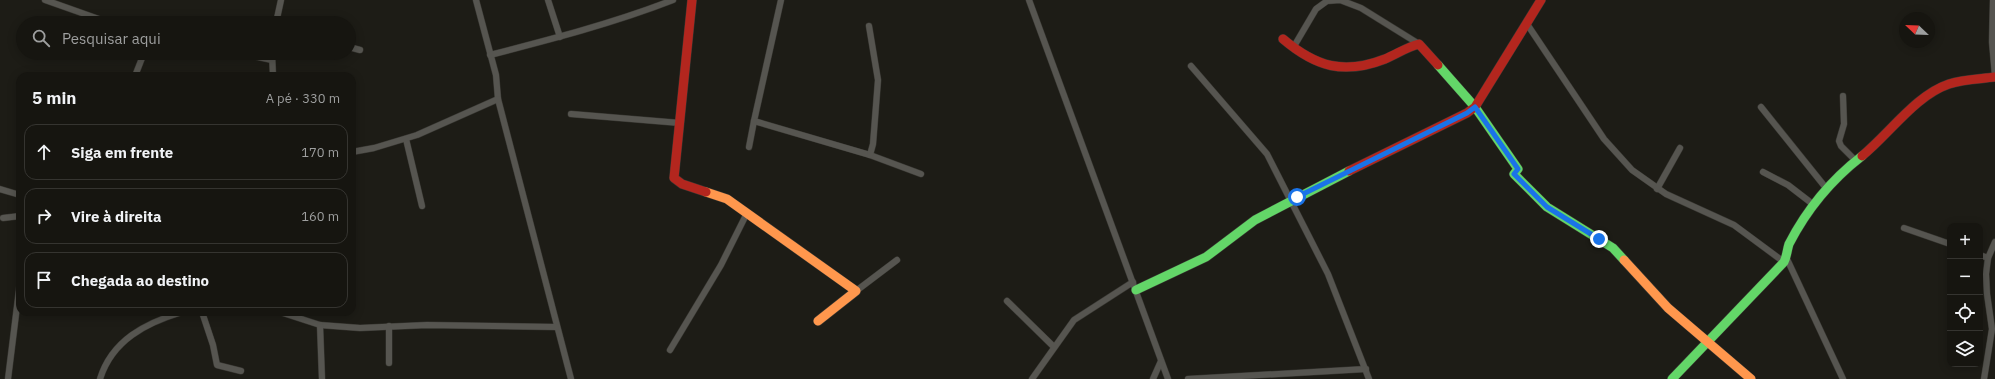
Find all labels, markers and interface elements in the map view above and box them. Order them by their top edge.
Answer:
north arrow [1899,12,1935,48]
search box [16,16,356,60]
icon: search [30,27,52,49]
text: Pesquisar aqui [62,29,161,48]
text: 5 min [32,87,76,109]
text: A pé · 330 m [266,90,340,107]
icon: ahead [33,141,55,163]
text: Siga em frente [71,143,173,162]
text: 170 m [301,144,339,161]
route start [1288,188,1306,206]
icon: right [33,205,55,227]
text: Vire à direita [71,207,161,226]
text: 160 m [301,208,339,225]
map controls [1947,223,1983,367]
button: + [1947,223,1983,259]
route end [1590,230,1608,248]
button: − [1947,259,1983,295]
icon: arrive [33,269,55,291]
text: Chegada ao destino [71,271,209,290]
button: locate [1947,295,1983,331]
button: layers [1947,331,1983,367]

